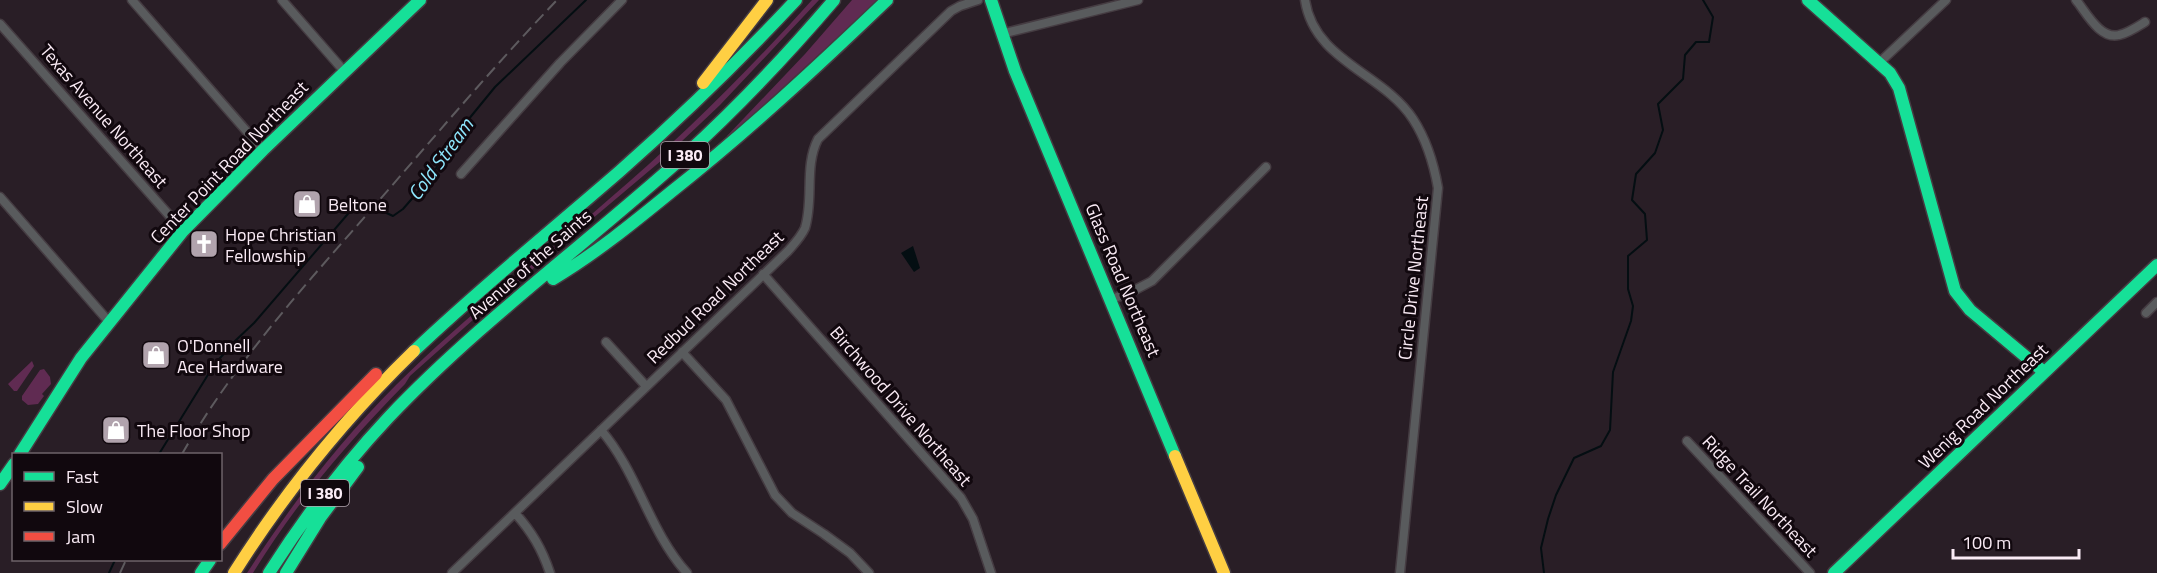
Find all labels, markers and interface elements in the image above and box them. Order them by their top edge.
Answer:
street label: Texas Avenue Northeast [34,38,175,194]
street label: Center Point Road Northeast [144,74,315,250]
water label: Cold Stream [399,111,481,207]
road number: I 380 [661,142,709,168]
shop icon: Beltone [291,188,323,220]
place label: Beltone [328,191,387,218]
street label: Circle Drive Northeast [1391,194,1435,361]
street label: Glass Road Northeast [1078,199,1168,362]
street label: Avenue of the Saints [462,203,598,325]
place label: Hope Christian Fellowship [225,221,336,269]
street label: Redbud Road Northeast [640,224,790,370]
church icon: Hope Christian Fellowship [188,228,220,260]
street label: Birchwood Drive Northeast [824,320,979,493]
place label: O'Donnell Ace Hardware [177,332,283,380]
street label: Wenig Road Northeast [1912,336,2054,475]
shop icon: O'Donnell Ace Hardware [140,339,172,371]
shop icon: The Floor Shop [100,414,132,446]
place label: The Floor Shop [137,417,250,444]
street label: Ridge Trail Northeast [1696,429,1824,564]
legend [12,453,222,561]
text: Fast [66,463,99,490]
road number: I 380 [301,480,349,506]
text: Slow [66,493,103,520]
scale bar [1953,522,2079,560]
text: Jam [66,523,95,550]
text: 100 m [1962,529,2011,556]

